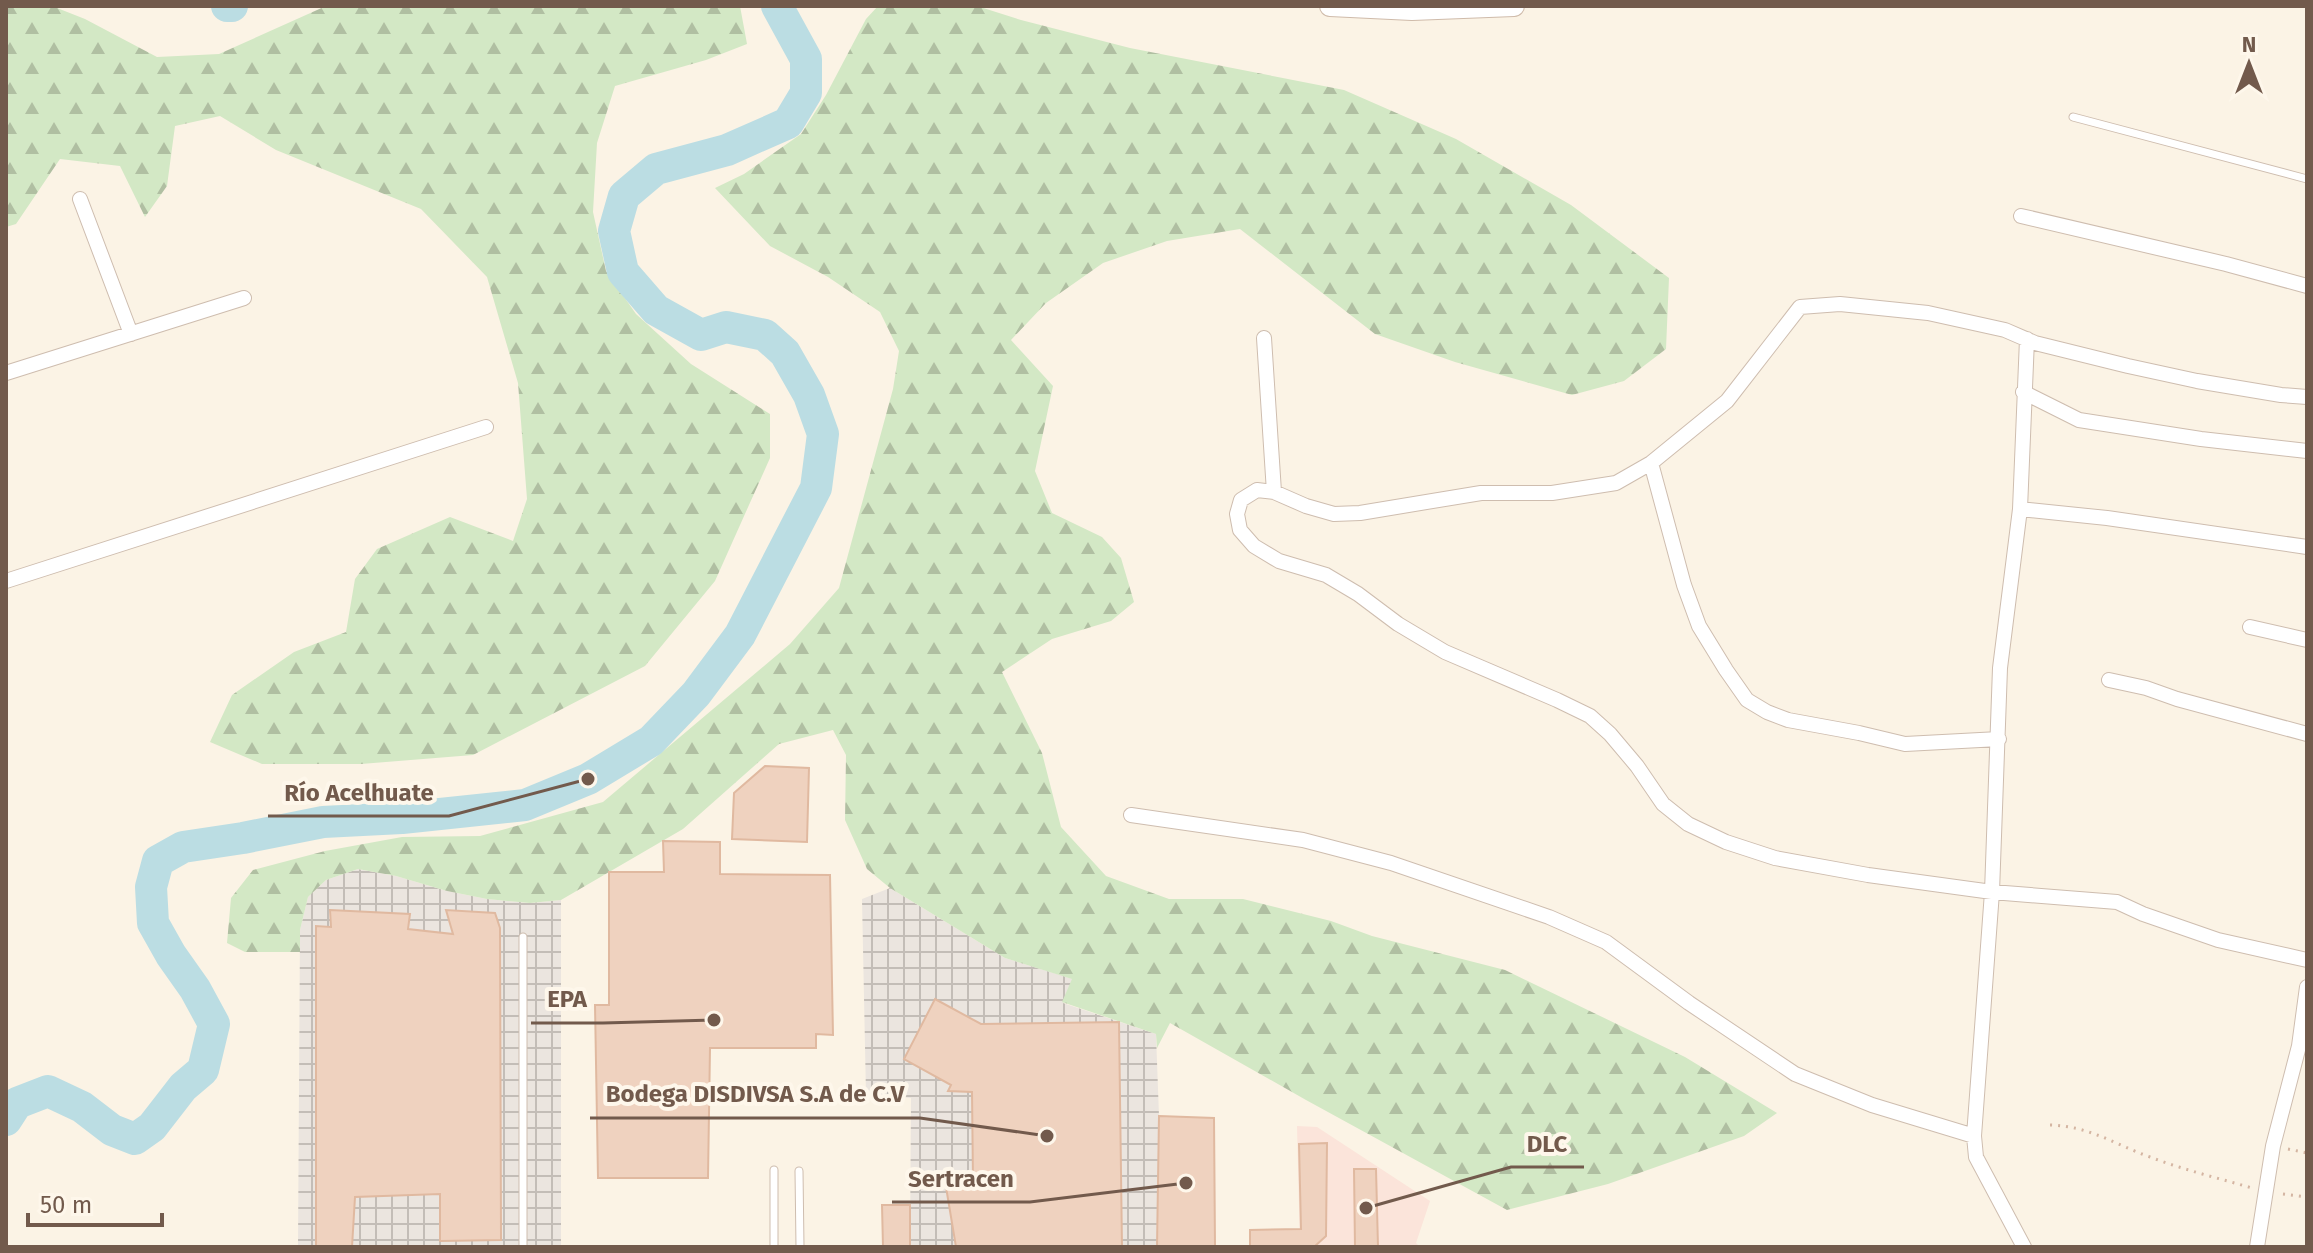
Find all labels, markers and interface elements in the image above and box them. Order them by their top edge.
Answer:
north arrow [2209,24,2289,104]
text: N [2242,31,2256,58]
callout: Río Acelhuate [268,768,449,816]
text: Río Acelhuate [284,779,434,807]
callout: EPA [531,975,603,1023]
text: EPA [547,985,588,1013]
callout: Bodega DISDIVSA S.A de C.V [590,1070,920,1118]
text: Bodega DISDIVSA S.A de C.V [606,1080,906,1108]
callout: DLC [1511,1119,1584,1167]
text: DLC [1527,1130,1568,1158]
callout: Sertracen [892,1154,1030,1202]
text: Sertracen [908,1165,1014,1193]
scale bar [28,1177,162,1227]
text: 50 m [40,1191,92,1219]

